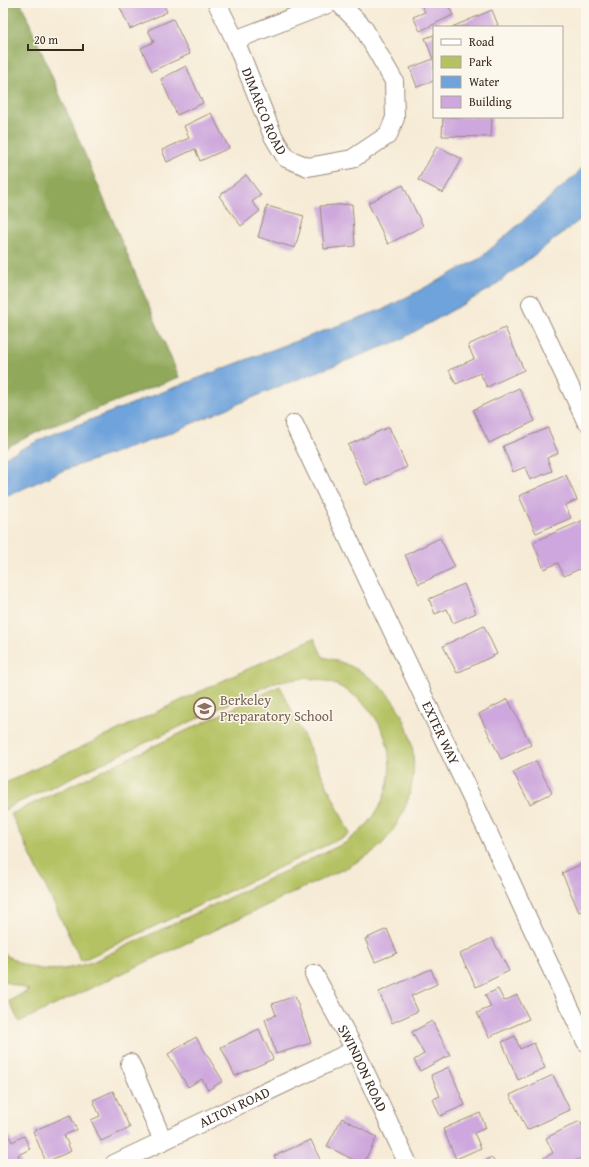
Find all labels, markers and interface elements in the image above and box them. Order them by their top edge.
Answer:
scale bar [28,26,83,52]
legend [433,26,563,118]
text: 20 m [34,31,58,48]
text: Road [469,33,495,50]
text: Park [469,53,493,70]
street label: DIMARCO ROAD [237,65,292,159]
text: Water [469,73,499,90]
text: Building [469,93,512,110]
place label: Berkeley Preparatory School [220,690,333,726]
school or university icon: Berkeley Preparatory School [192,695,218,721]
street label: EXTER WAY [417,698,465,769]
street label: SWINDON ROAD [333,1021,392,1115]
street label: ALTON ROAD [195,1082,273,1132]

